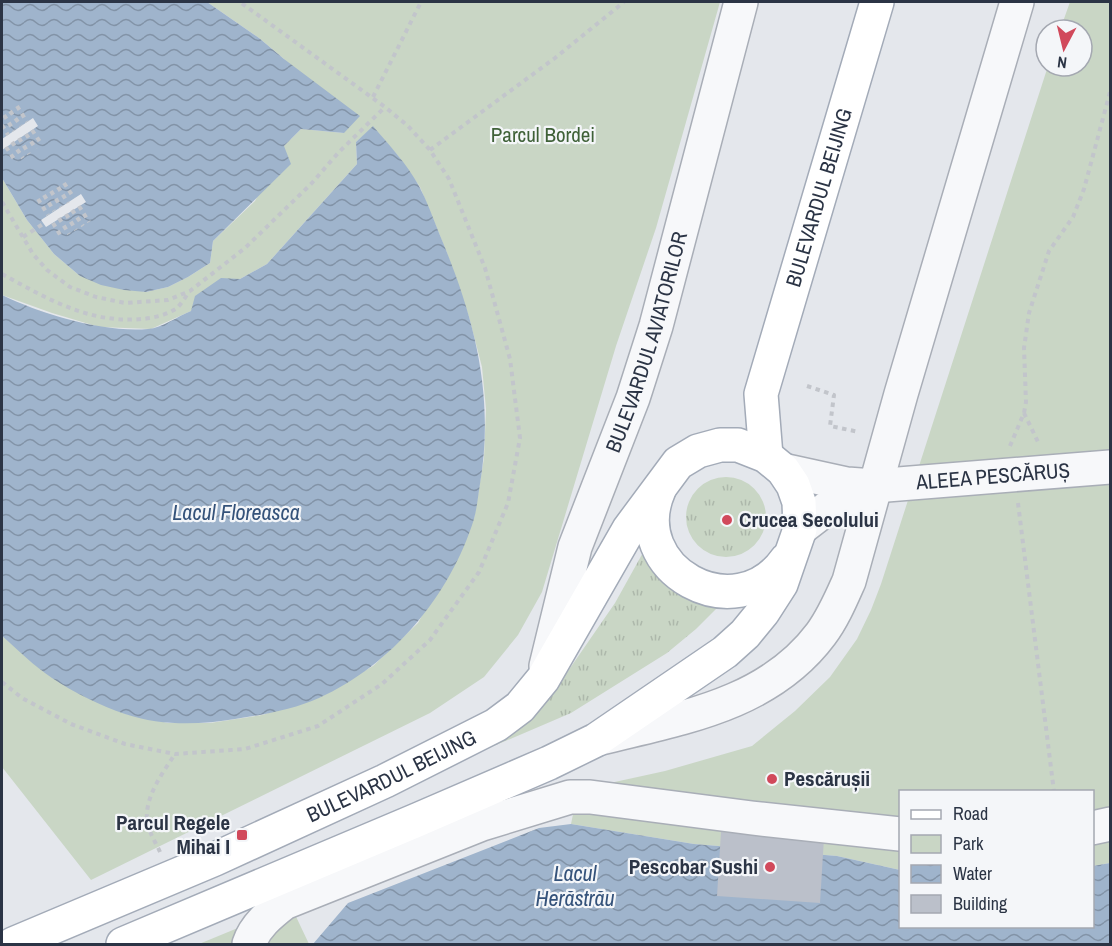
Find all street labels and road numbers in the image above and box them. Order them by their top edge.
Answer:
street label: BULEVARDUL BEIJING [778,105,859,290]
street label: BULEVARDUL AVIATORILOR [598,228,694,457]
street label: ALEEA PESCĂRUȘ [914,455,1071,497]
street label: BULEVARDUL BEIJING [302,722,481,829]

